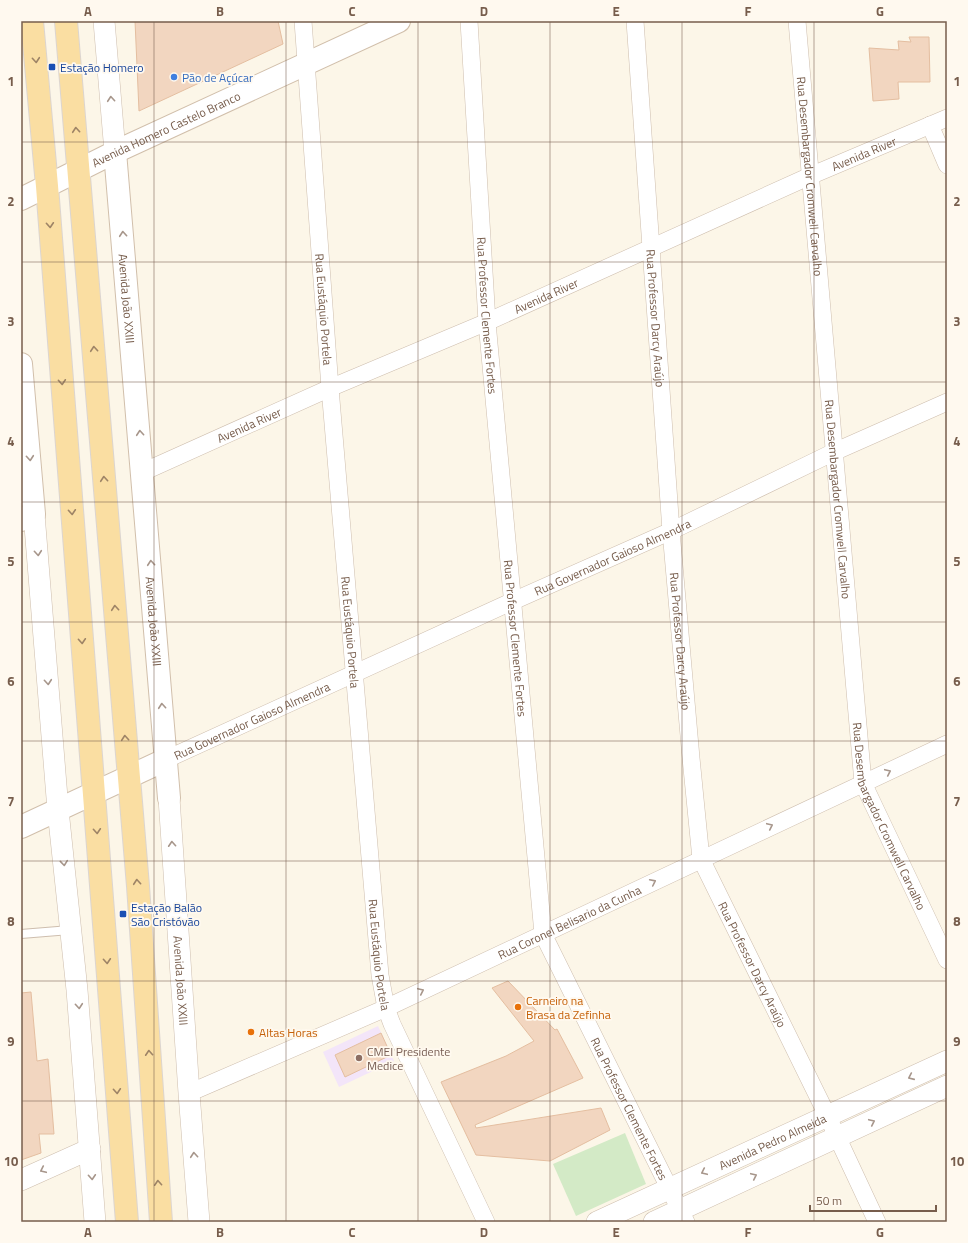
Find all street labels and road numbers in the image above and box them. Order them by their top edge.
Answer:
street label: Rua Desembargador Cromwell Carvalho [792,76,829,277]
street label: Avenida Homero Castelo Branco [88,86,243,172]
street label: Avenida River [828,131,899,175]
street label: Rua Professor Clemente Fortes [472,236,503,395]
street label: Rua Professor Darcy Araújo [642,249,670,388]
street label: Avenida João XXIII [114,253,140,344]
street label: Rua Eustáquio Portela [311,253,338,366]
street label: Avenida River [511,273,581,318]
street label: Rua Desembargador Cromwell Carvalho [820,399,857,600]
street label: Avenida River [214,402,284,447]
street label: Rua Governador Gaioso Almendra [531,513,694,600]
street label: Rua Professor Clemente Fortes [499,559,533,718]
street label: Rua Professor Darcy Araújo [665,572,696,711]
street label: Rua Eustáquio Portela [337,575,365,689]
street label: Avenida João XXIII [141,576,167,667]
street label: Rua Governador Gaioso Almendra [170,676,333,764]
street label: Rua Desembargador Cromwell Carvalho [848,721,931,913]
street label: Rua Coronel Belisario da Cunha [494,880,644,964]
street label: Rua Eustáquio Portela [364,898,396,1012]
street label: Rua Professor Darcy Araújo [714,898,792,1031]
street label: Avenida João XXIII [169,935,194,1026]
street label: Rua Professor Clemente Fortes [586,1034,673,1184]
street label: Avenida Pedro Almeida [716,1108,829,1174]

